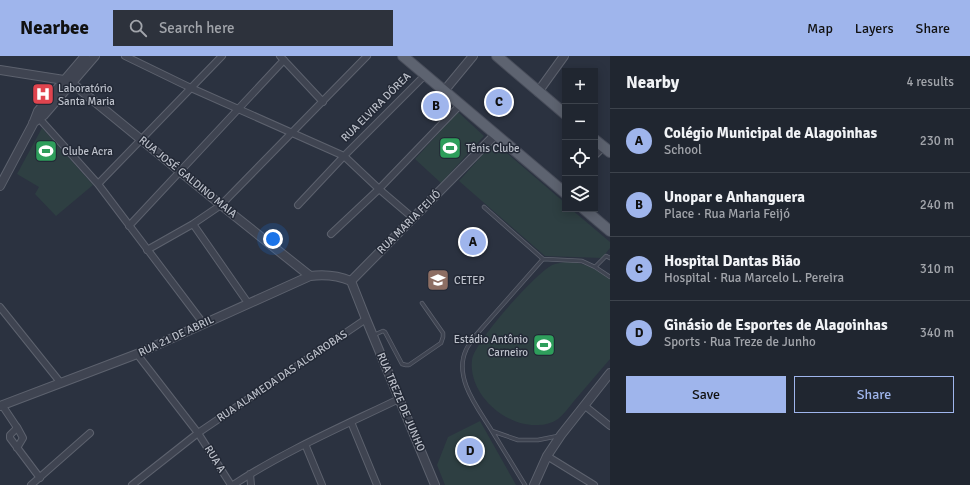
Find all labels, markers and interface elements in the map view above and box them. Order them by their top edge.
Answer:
search box [113,10,393,46]
text: Nearbee [20,16,89,40]
icon: search [127,17,149,39]
text: Search here [159,19,235,37]
text: Map [807,20,833,37]
text: Layers [855,20,894,37]
text: Share [916,20,950,37]
map controls [562,68,598,212]
button: + [562,68,598,104]
street label: RUA ELVIRA DÓREA [338,69,414,144]
text: Nearby [626,72,679,93]
text: 4 results [906,74,954,90]
hospital icon: Laboratório Santa Maria [30,81,56,107]
place label: Laboratório Santa Maria [58,82,115,108]
pin: C [486,87,512,117]
pin: B [423,91,449,121]
button: − [562,104,598,140]
text: Colégio Municipal de Alagoinhas [664,124,877,142]
street label: RUA JOSÉ GALDINO MAIA [136,133,240,221]
text: A [635,133,643,149]
text: 230 m [920,133,954,149]
sports icon: Tênis Clube [437,135,463,161]
sports icon: Clube Acra [33,138,59,164]
button: locate [562,140,598,176]
place label: Tênis Clube [466,142,520,155]
text: School [664,142,702,158]
place label: Clube Acra [62,145,113,158]
button: layers [562,176,598,212]
street label: RUA MARIA FEIJÓ [374,187,444,257]
text: Unopar e Anhanguera [664,188,805,206]
text: B [635,197,643,213]
text: 240 m [920,197,954,213]
text: Place · Rua Maria Feijó [664,206,790,222]
pin: A [460,227,486,257]
your location [263,229,283,249]
text: Hospital Dantas Bião [664,252,801,270]
text: C [635,261,643,277]
text: 310 m [920,261,954,277]
school or university icon: CETEP [425,267,451,293]
text: Hospital · Rua Marcelo L. Pereira [664,270,844,286]
place label: CETEP [454,274,485,287]
street label: RUA 21 DE ABRIL [136,313,216,359]
text: Ginásio de Esportes de Alagoinhas [664,316,888,334]
text: D [635,325,643,341]
text: 340 m [920,325,954,341]
street label: RUA ALAMEDA DAS ALGAROBAS [214,327,350,425]
sports icon: Estádio Antônio Carneiro [531,332,557,358]
place label: Estádio Antônio Carneiro [454,333,528,359]
text: Sports · Rua Treze de Junho [664,334,816,350]
street label: RUA TREZE DE JUNHO [374,351,428,453]
button: Save [626,376,786,413]
button: Share [794,376,954,413]
pin: D [457,436,483,466]
street label: RUA A [202,443,228,475]

